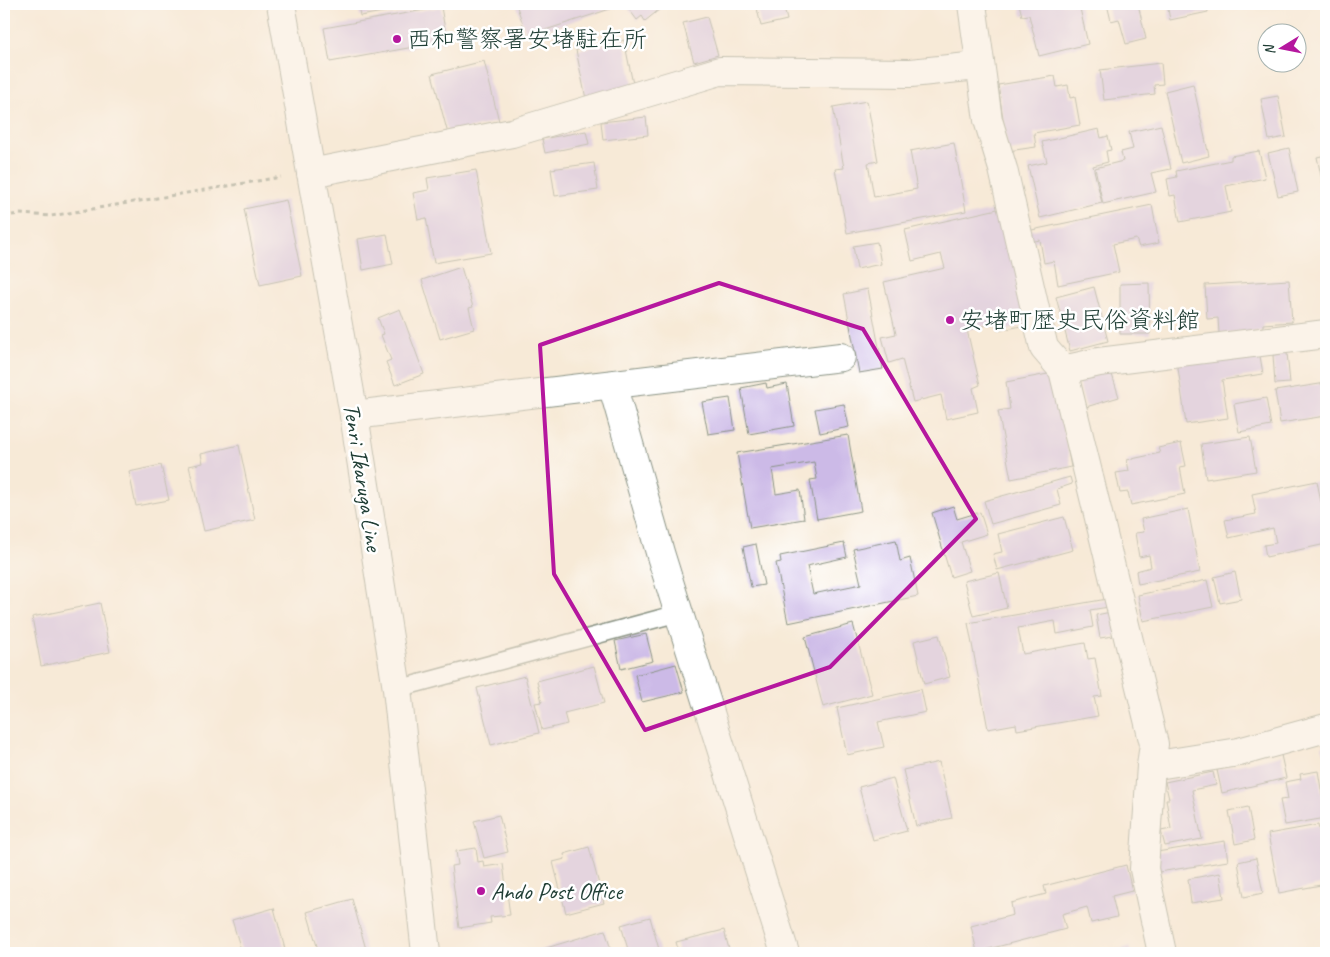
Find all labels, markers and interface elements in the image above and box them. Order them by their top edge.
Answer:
north arrow [1258,22,1308,72]
place label: 西和警察署安堵駐在所 [407,24,647,54]
marker: 西和警察署安堵駐在所 [391,33,403,45]
text: N [1260,42,1279,56]
place label: 安堵町歴史民俗資料館 [960,305,1200,335]
marker: 安堵町歴史民俗資料館 [944,314,956,326]
street label: Tenri Ikaruga Line [337,401,390,555]
place label: Ando Post Office [491,876,624,906]
marker: Ando Post Office [475,885,487,897]

